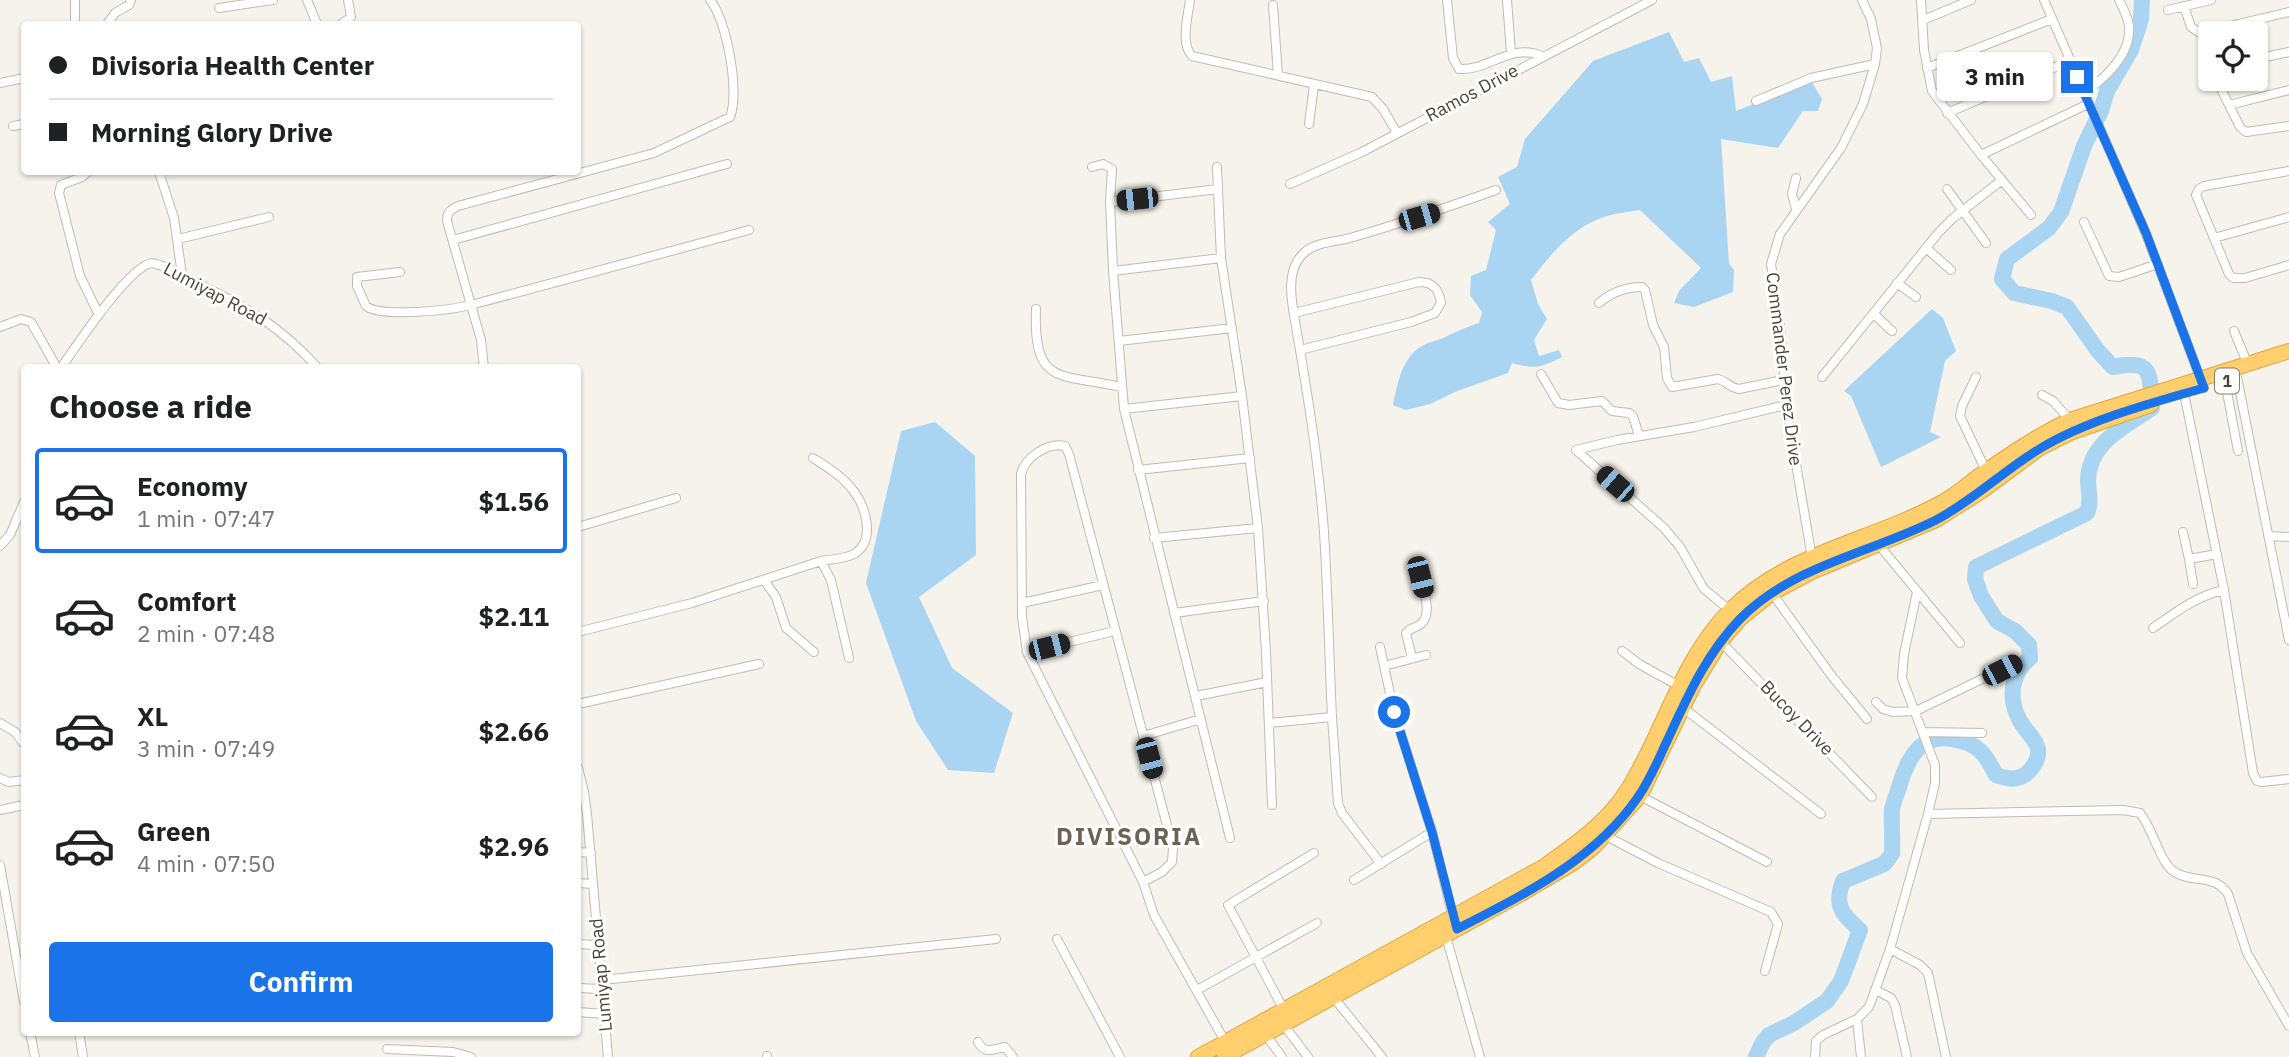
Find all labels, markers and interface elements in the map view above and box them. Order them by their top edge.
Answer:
map controls [2198,21,2268,91]
button: locate [2198,21,2268,91]
text: Divisoria Health Center [91,48,374,82]
callout: 3 min [1937,52,2052,102]
street label: Ramos Drive [1422,59,1522,127]
text: 3 min [1965,61,2025,91]
route end [2061,61,2093,93]
text: Morning Glory Drive [91,115,333,149]
car [1116,186,1159,212]
car [1396,201,1443,233]
street label: Lumiyap Road [160,257,271,330]
street label: Commander Perez Drive [1761,271,1808,467]
road number: 1 [2215,368,2239,394]
text: Choose a ride [49,385,252,427]
car [1593,462,1638,506]
icon: car [53,469,116,532]
text: Economy [137,469,248,503]
text: $1.56 [479,484,549,518]
text: 1 min · 07:47 [137,503,275,533]
car [1405,554,1436,600]
icon: car [53,584,116,647]
text: Comfort [137,584,236,618]
text: $2.11 [479,599,549,633]
text: 2 min · 07:48 [137,618,275,648]
car [1027,632,1072,662]
car [1979,651,2026,689]
street label: Bucoy Drive [1756,675,1839,760]
route start [1378,696,1410,728]
icon: car [53,699,116,762]
text: XL [137,699,168,733]
text: $2.66 [479,714,549,748]
text: 3 min · 07:49 [137,733,275,763]
car [1134,735,1165,781]
icon: car [53,814,116,877]
text: Green [137,814,211,848]
district label: DIVISORIA [1056,820,1202,852]
text: $2.96 [479,829,549,863]
text: 4 min · 07:50 [137,848,275,878]
street label: Lumiyap Road [584,917,617,1033]
button: Confirm [49,942,553,1022]

